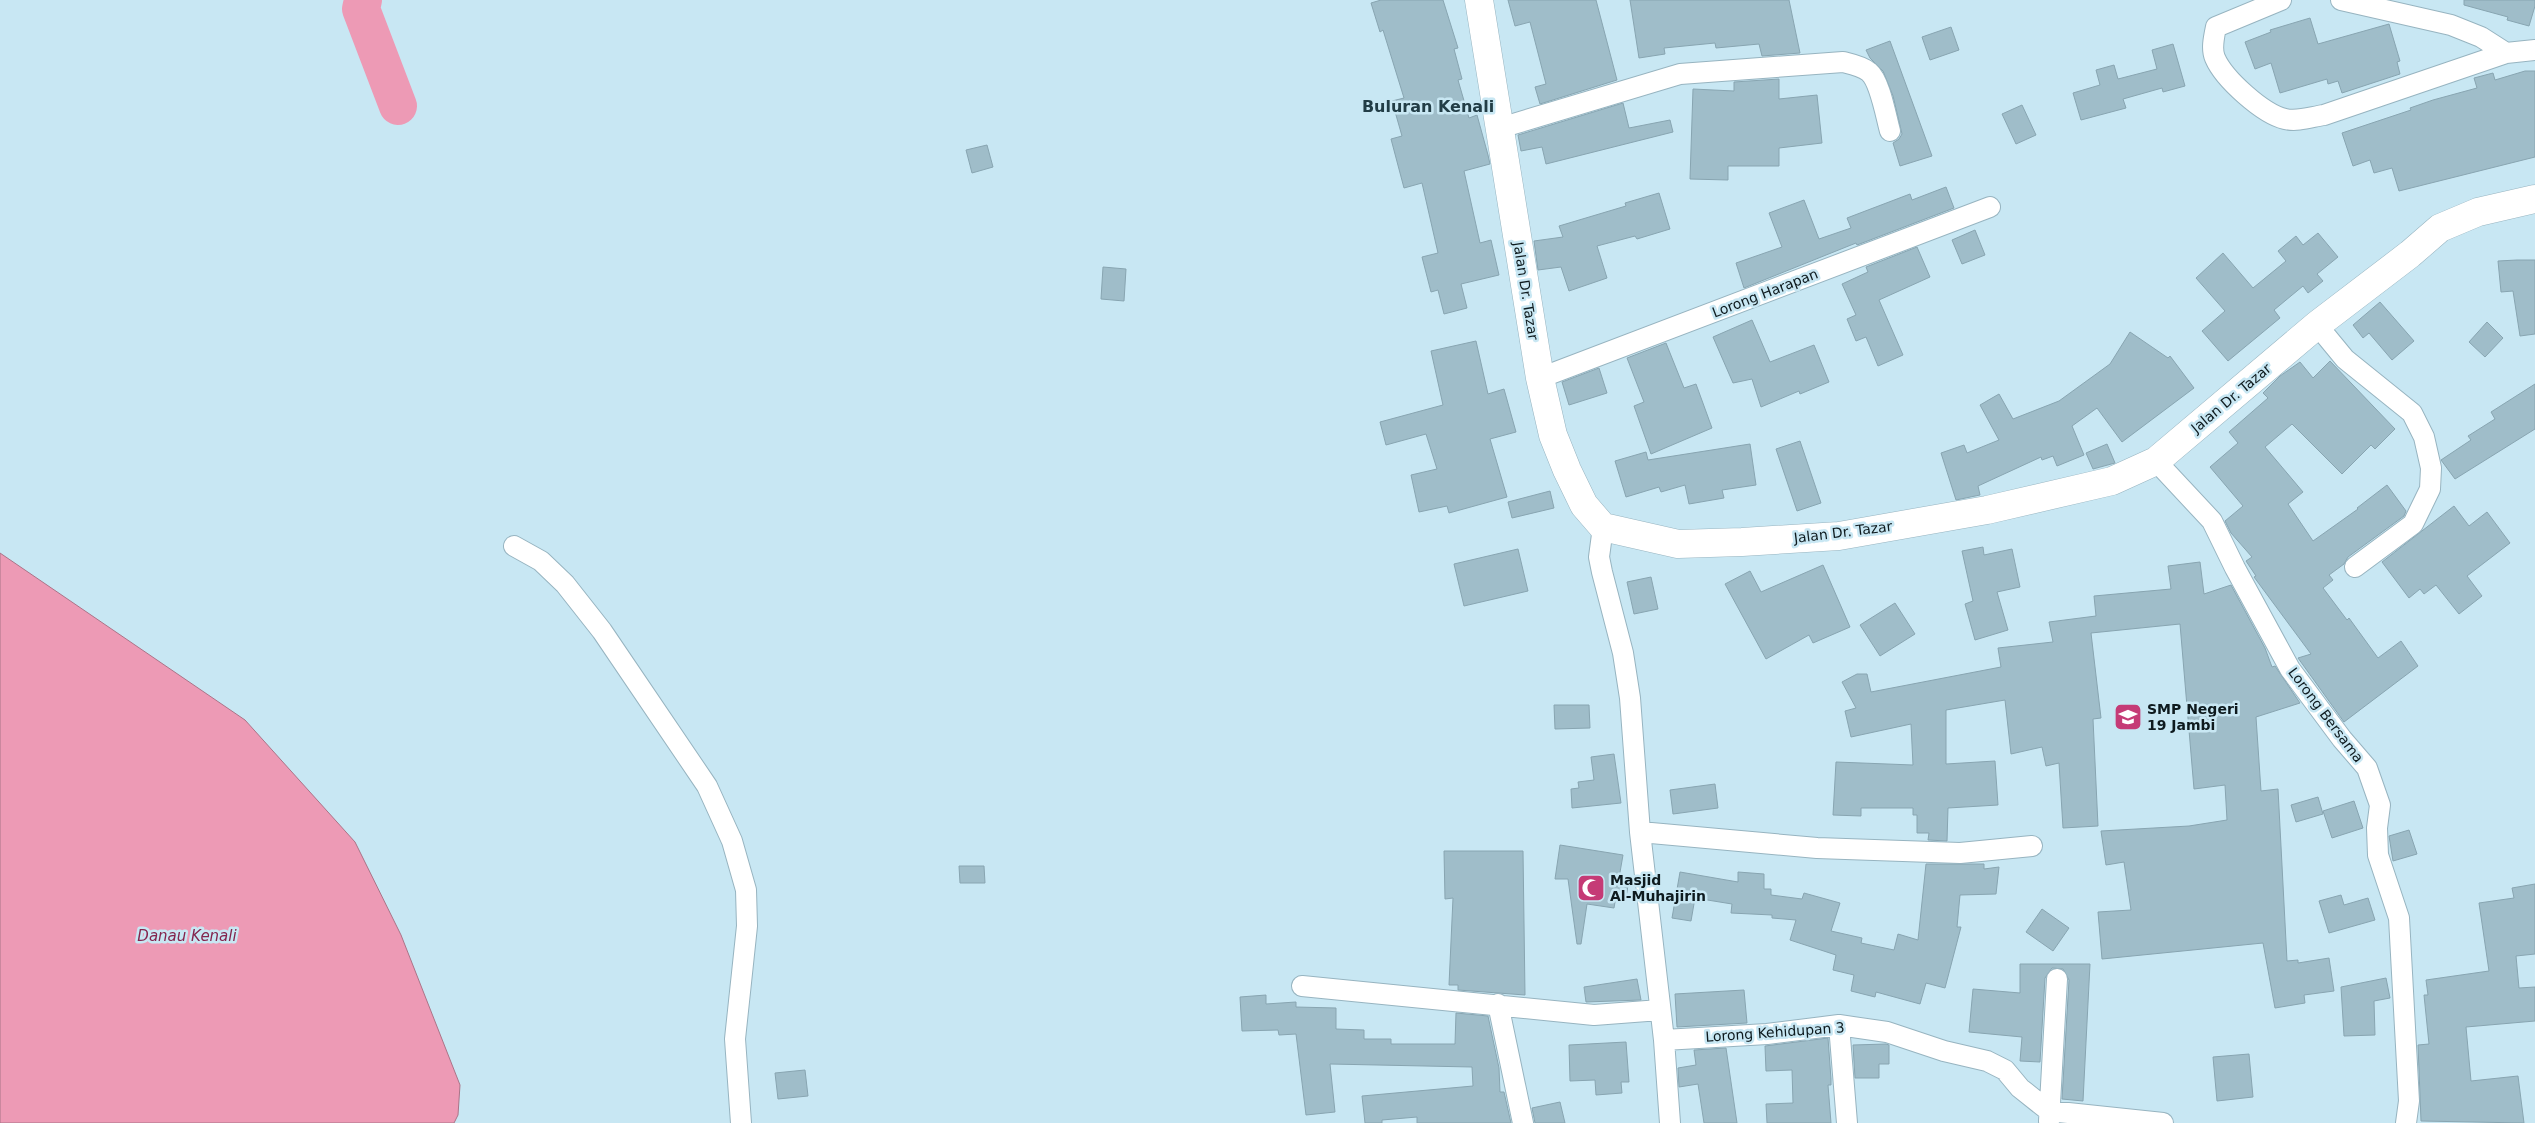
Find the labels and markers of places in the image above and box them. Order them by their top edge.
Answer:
place label: SMP Negeri 19 Jambi [2147,701,2239,733]
school or university icon: SMP Negeri 19 Jambi [2113,702,2143,732]
place label: Masjid Al-Muhajirin [1610,872,1706,904]
mosque icon: Masjid Al-Muhajirin [1576,873,1606,903]

